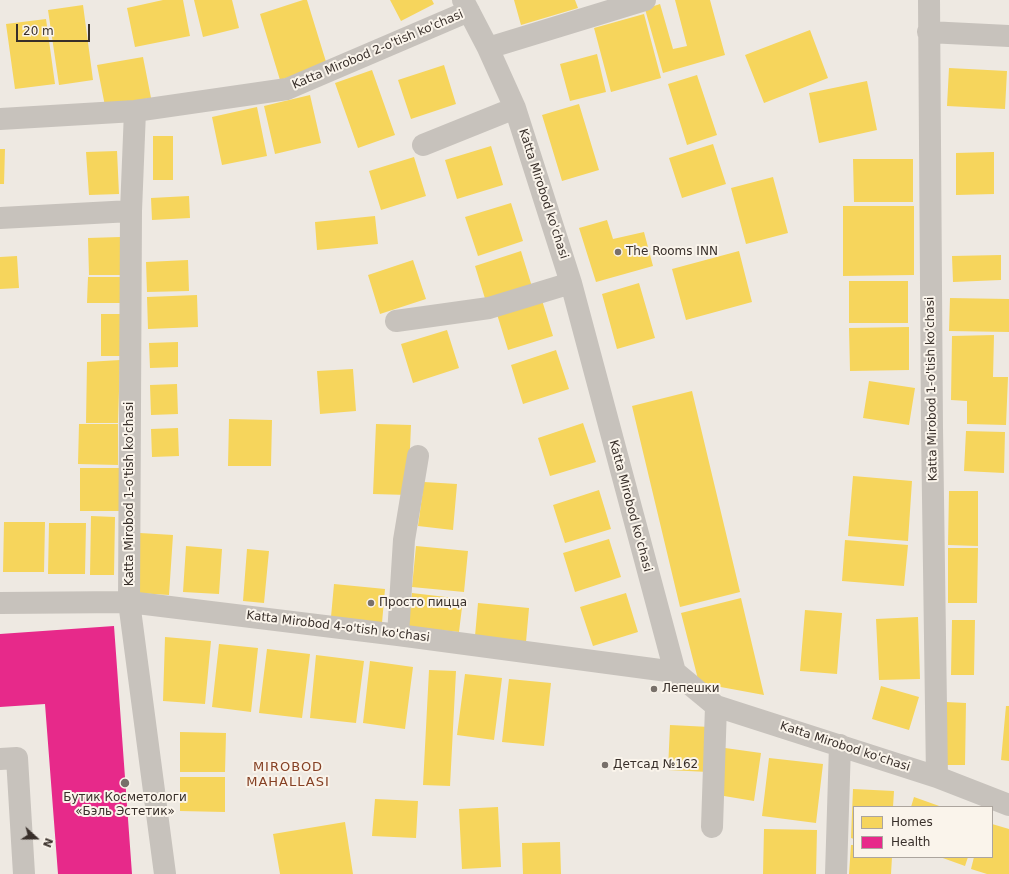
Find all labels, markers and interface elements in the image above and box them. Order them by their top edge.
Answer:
street label: Katta Mirobod 2-o'tish ko'chasi [290,7,466,93]
scale bar [18,16,92,42]
text: 20 m [23,24,54,38]
street label: Katta Mirobod ko'chasi [515,127,571,261]
place label: The Rooms INN [626,245,718,259]
marker: The Rooms INN [613,247,623,257]
street label: Katta Mirobod 1-o'tish ko'chasi [923,297,941,481]
street label: Katta Mirobod 1-o'tish ko'chasi [123,402,137,586]
street label: Katta Mirobod ko'chasi [605,438,655,574]
place label: Просто пицца [379,596,467,610]
marker: Просто пицца [366,598,376,608]
street label: Katta Mirobod 4-o'tish ko'chasi [246,609,430,645]
place label: Лепешки [662,682,720,696]
marker: Лепешки [649,684,659,694]
street label: Katta Mirobod ko'chasi [778,719,912,775]
place label: Детсад №162 [613,758,698,772]
district label: MIROBOD MAHALLASI [246,760,330,791]
marker: Детсад №162 [600,760,610,770]
marker: Бутик Косметологи «Бэль Эстетик» [119,777,131,789]
place label: Бутик Косметологи «Бэль Эстетик» [63,791,187,819]
legend [853,806,993,858]
text: Homes [891,815,933,829]
north arrow [16,818,56,858]
text: Health [891,835,930,849]
text: N [40,836,55,849]

